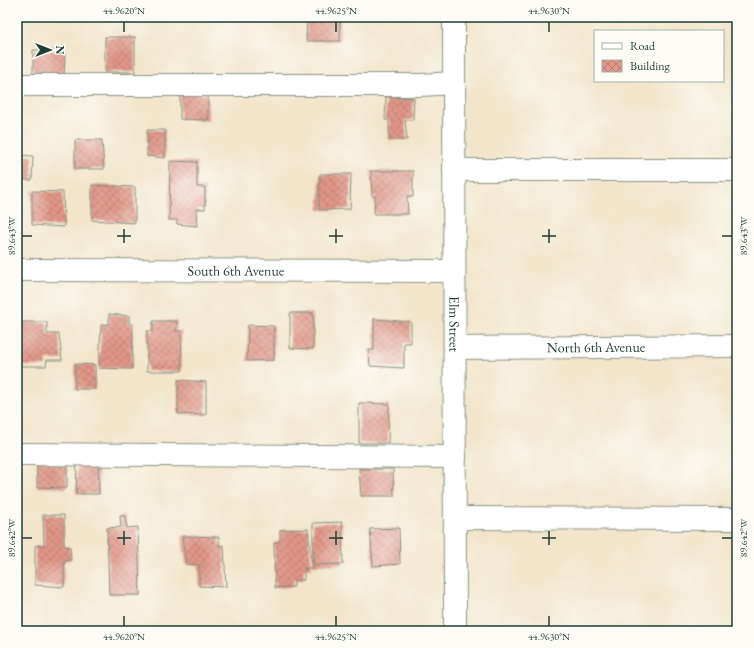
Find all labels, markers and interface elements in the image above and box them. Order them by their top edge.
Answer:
text: 44.9620°N [103,4,145,17]
text: 44.9625°N [315,4,357,17]
text: 44.9630°N [528,4,570,17]
north arrow [30,30,70,70]
legend [594,30,724,82]
text: Road [630,38,656,54]
text: N [53,46,67,55]
text: Building [630,58,671,74]
text: 89.643°W [5,216,18,255]
text: 89.643°W [737,216,750,255]
street label: South 6th Avenue [188,261,285,280]
street label: Elm Street [445,296,464,353]
street label: North 6th Avenue [547,338,646,356]
text: 89.642°W [5,518,18,557]
text: 89.642°W [737,518,750,557]
text: 44.9620°N [103,630,145,643]
text: 44.9625°N [315,630,357,643]
text: 44.9630°N [528,630,570,643]

